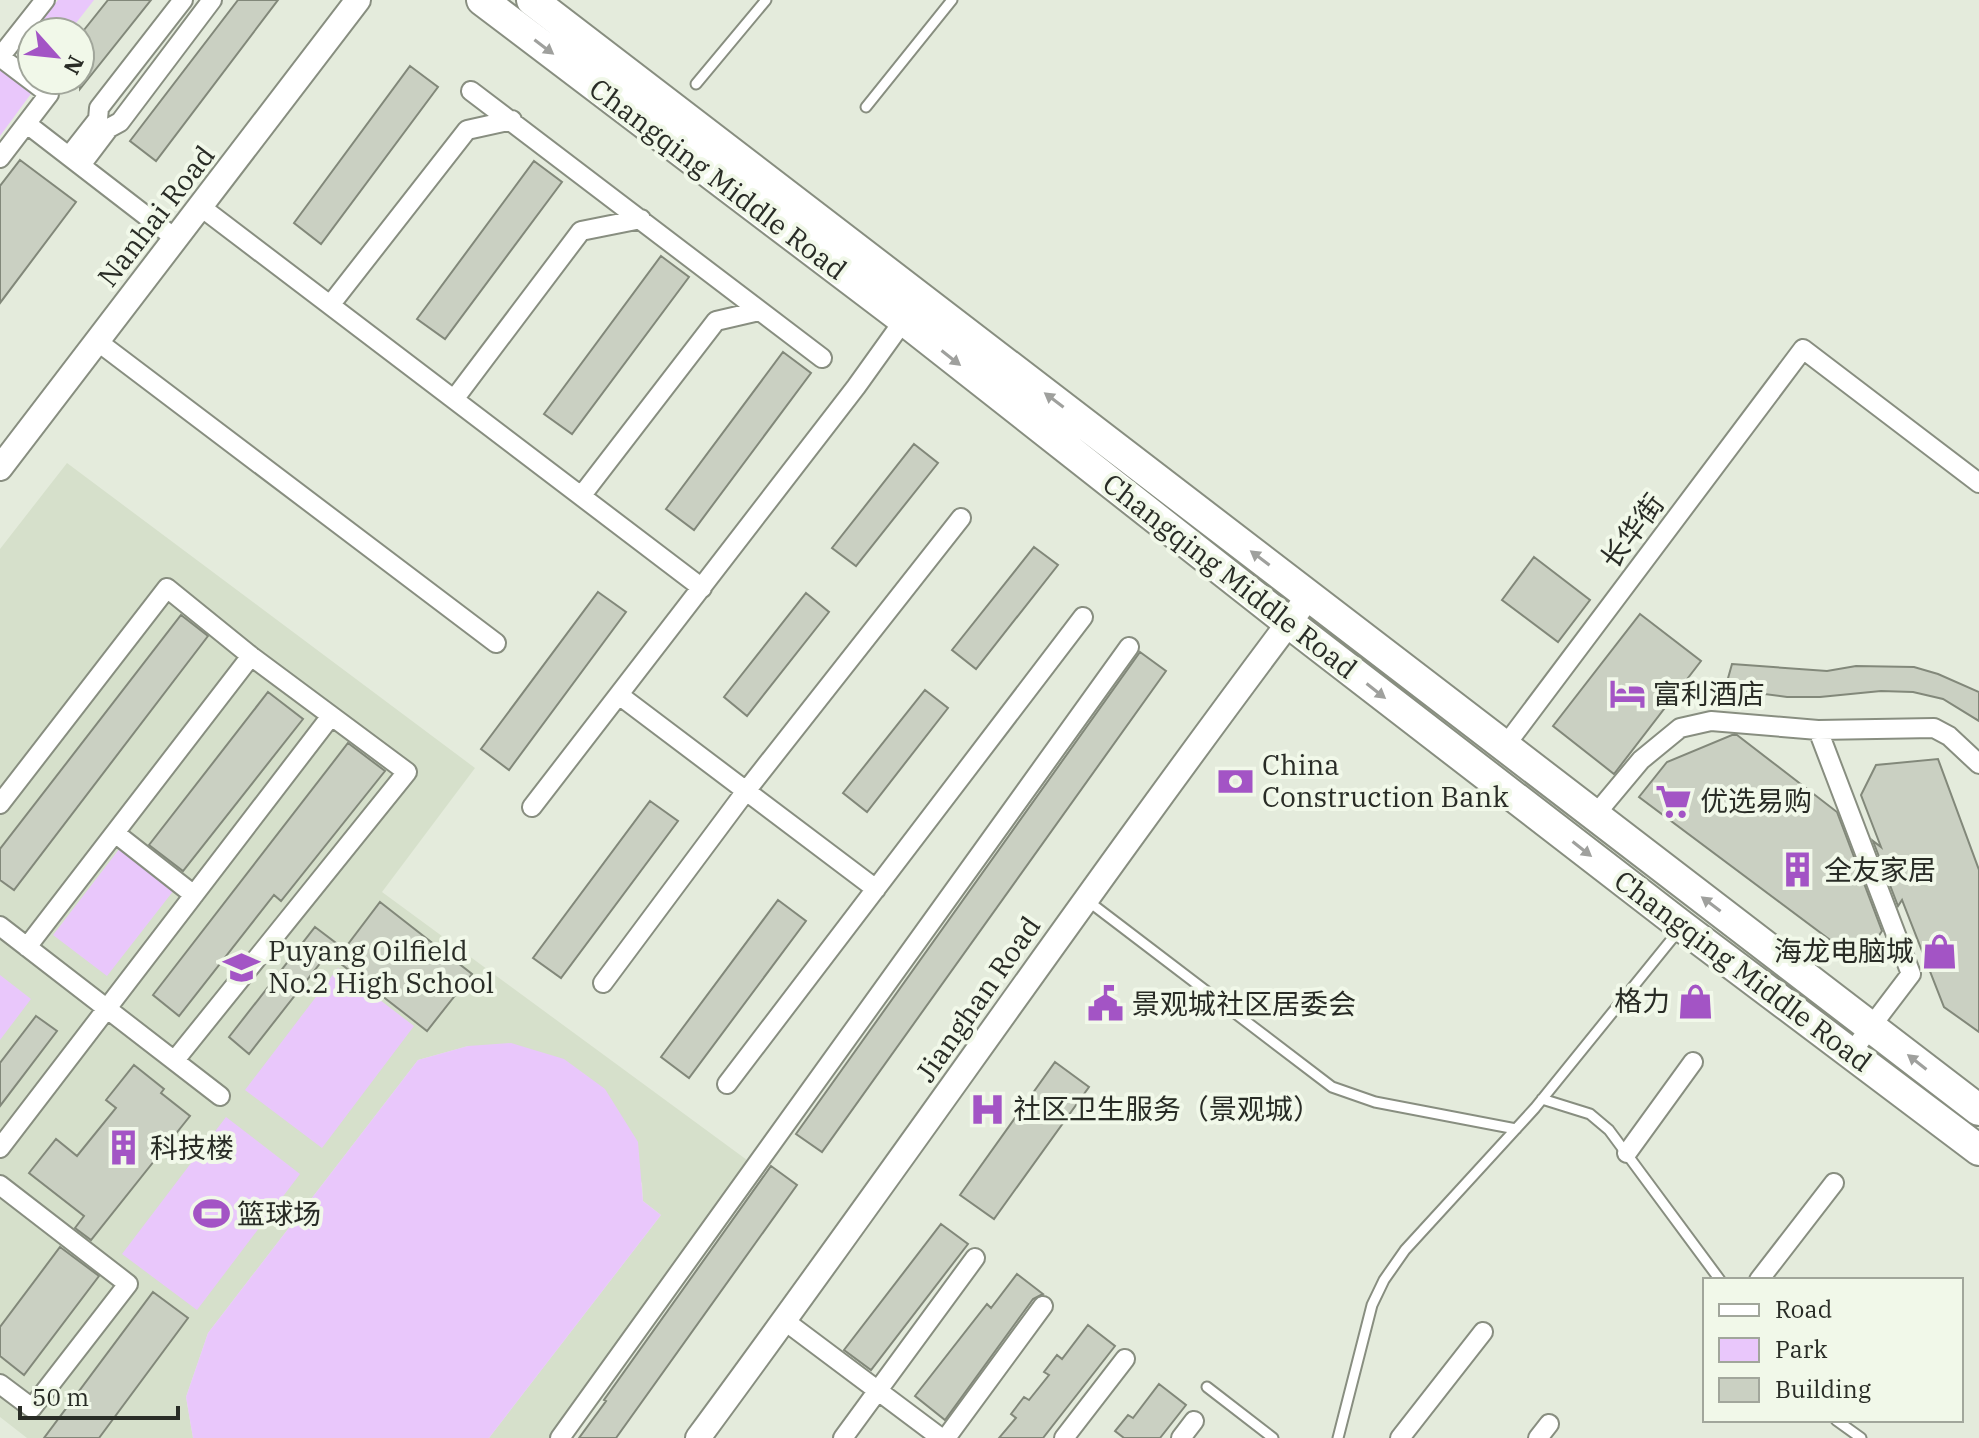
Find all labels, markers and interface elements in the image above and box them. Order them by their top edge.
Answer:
north arrow [16,16,96,96]
one-way arrow [534,39,554,55]
text: N [57,51,91,80]
street label: Changqing Middle Road [582,70,854,288]
street label: Nanhai Road [89,137,222,294]
one-way arrow [941,349,961,365]
one-way arrow [1043,393,1064,409]
street label: Changqing Middle Road [1096,465,1365,687]
street label: 长华街 [1592,486,1672,575]
one-way arrow [1250,551,1270,567]
hotel icon: 富利酒店 [1608,675,1646,713]
place label: 富利酒店 [1653,675,1765,712]
one-way arrow [1366,682,1386,698]
place label: China Construction Bank [1262,746,1509,815]
bank icon: China Construction Bank [1217,762,1255,800]
supermarket icon: 优选易购 [1655,782,1693,820]
place label: 优选易购 [1700,782,1812,819]
one-way arrow [1572,841,1592,857]
building icon: 全友家居 [1779,851,1817,889]
place label: 全友家居 [1824,851,1936,888]
street label: Changqing Middle Road [1607,862,1879,1080]
one-way arrow [1701,896,1721,912]
street label: Jianghan Road [907,909,1048,1089]
place label: Puyang Oilfield No.2 High School [268,932,494,1001]
place label: 海龙电脑城 [1774,932,1914,969]
shop icon: 海龙电脑城 [1921,932,1959,970]
school or university icon: Puyang Oilfield No.2 High School [223,948,261,986]
place label: 格力 [1614,982,1670,1019]
shop icon: 格力 [1677,982,1715,1020]
public building icon: 景观城社区居委会 [1087,985,1125,1023]
place label: 景观城社区居委会 [1132,985,1356,1022]
one-way arrow [1907,1055,1927,1071]
hospital icon: 社区卫生服务（景观城） [968,1090,1006,1128]
place label: 社区卫生服务（景观城） [1013,1090,1321,1127]
building icon: 科技楼 [105,1129,143,1167]
place label: 科技楼 [150,1129,234,1166]
sports icon: 篮球场 [192,1195,230,1233]
place label: 篮球场 [237,1195,321,1232]
legend [1703,1278,1963,1422]
text: Road [1775,1293,1832,1325]
text: Park [1775,1333,1827,1365]
scale bar [20,1370,178,1420]
text: Building [1775,1373,1871,1405]
text: 50 m [32,1381,89,1413]

